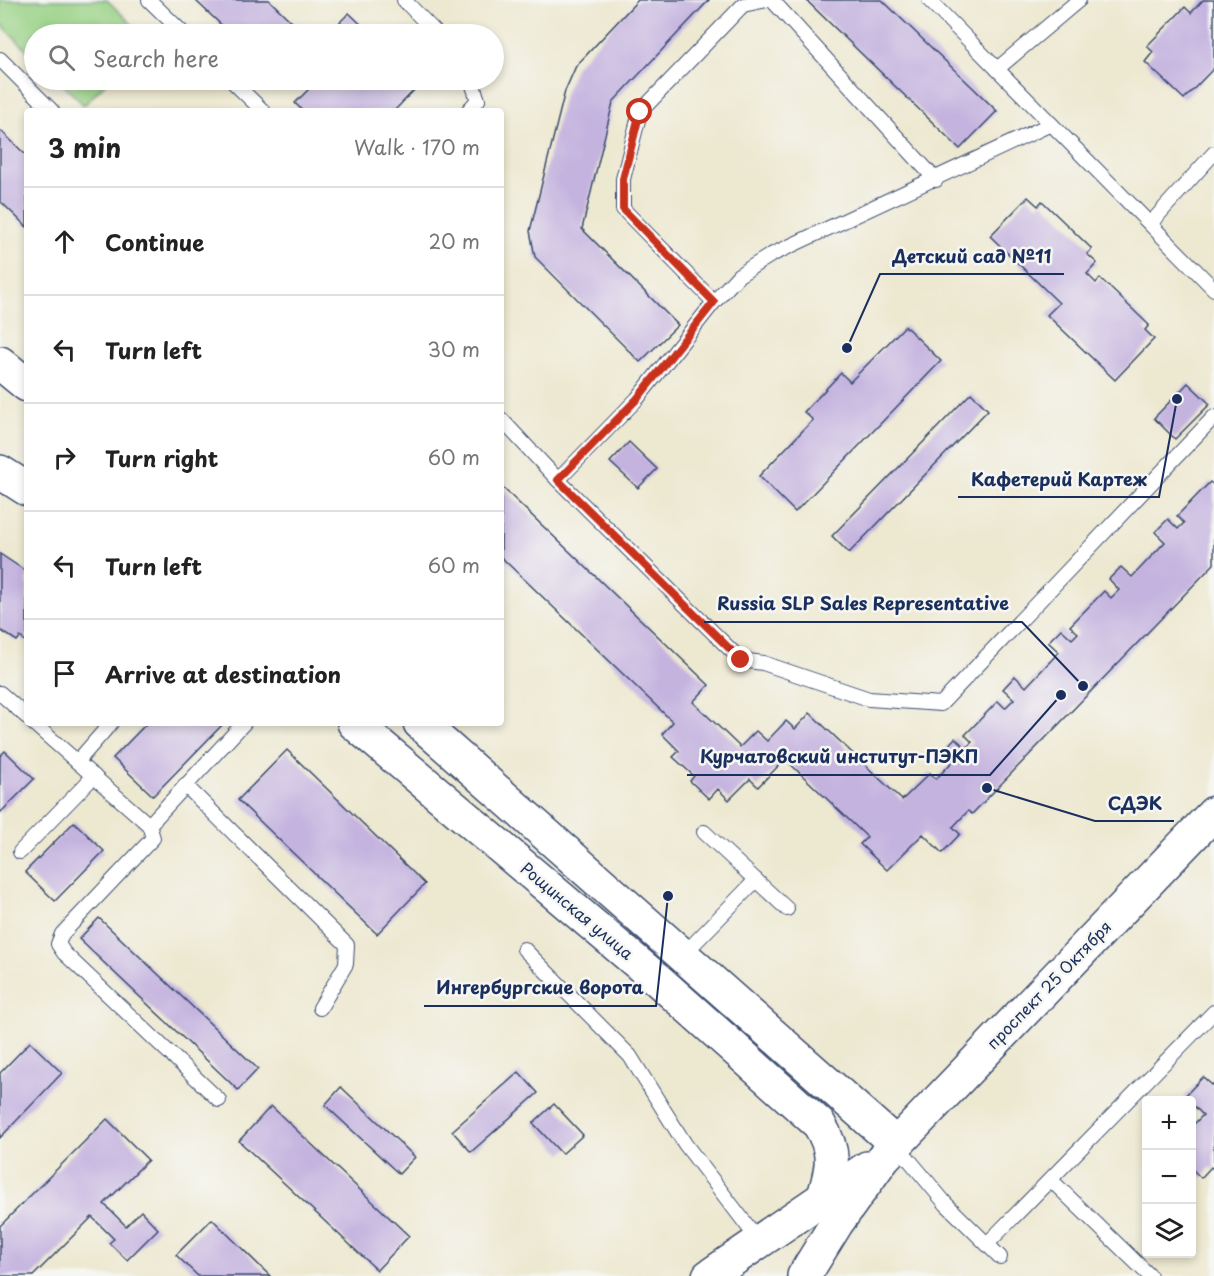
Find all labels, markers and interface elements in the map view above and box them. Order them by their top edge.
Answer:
search box [24,24,504,90]
icon: search [45,41,78,74]
text: Search here [93,41,219,74]
route start [626,98,652,124]
text: 3 min [48,128,121,167]
text: Walk · 170 m [354,132,480,162]
icon: ahead [48,225,81,258]
text: Continue [105,225,204,258]
text: 20 m [428,226,480,256]
callout: Детский сад №11 [880,238,1064,274]
text: Детский сад №11 [892,242,1052,269]
icon: left [48,333,81,366]
text: Turn left [105,333,202,366]
text: 30 m [427,334,480,364]
icon: right [48,441,81,474]
text: Turn right [105,441,218,474]
text: 60 m [428,442,480,472]
callout: Кафетерий Картеж [958,461,1159,497]
text: Кафетерий Картеж [971,465,1148,492]
icon: left [48,549,81,582]
text: Turn left [105,549,202,582]
text: 60 m [428,550,480,580]
callout: Russia SLP Sales Representative [704,586,1022,622]
text: Russia SLP Sales Representative [717,589,1009,616]
route end [727,646,753,672]
icon: arrive [48,657,81,690]
text: Arrive at destination [105,657,341,690]
callout: Курчатовский институт-ПЭКП [687,739,990,775]
text: Курчатовский институт-ПЭКП [700,742,978,769]
callout: СДЭК [1095,785,1174,821]
text: СДЭК [1108,789,1163,816]
street label: Рощинская улица [516,856,639,965]
street label: проспект 25 Октября [980,915,1116,1054]
callout: Ингербургские ворота [424,970,656,1006]
text: Ингербургские ворота [436,973,645,1000]
map controls [1142,1096,1196,1258]
button: + [1142,1096,1196,1150]
button: − [1142,1150,1196,1204]
button: layers [1142,1204,1196,1258]

